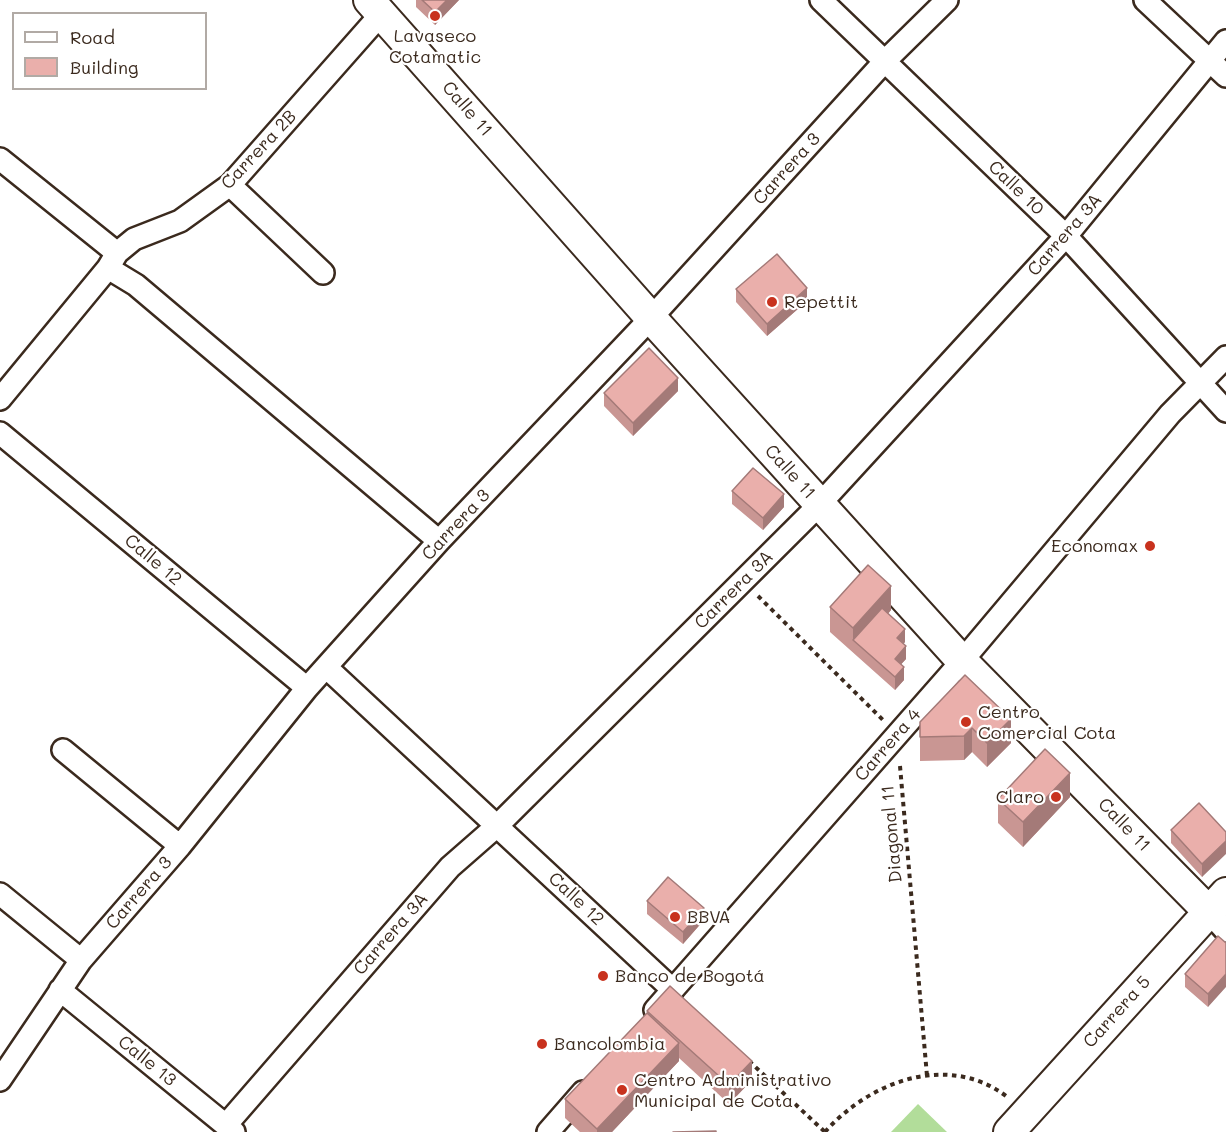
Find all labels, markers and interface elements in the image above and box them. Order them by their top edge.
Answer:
marker: Lavaseco Cotamatic [428,9,442,23]
legend [12,12,207,90]
text: Road [70,25,115,49]
place label: Lavaseco Cotamatic [389,25,481,68]
text: Building [70,55,138,79]
street label: Calle 11 [437,77,497,141]
street label: Carrera 2B [217,106,301,194]
street label: Carrera 3 [749,128,825,210]
street label: Calle 10 [984,156,1048,220]
street label: Carrera 3A [1023,189,1107,281]
place label: Repettit [784,291,858,313]
marker: Repettit [765,295,779,309]
street label: Calle 11 [760,440,820,504]
street label: Carrera 3 [417,485,495,565]
street label: Calle 12 [120,530,186,590]
place label: Economax [1051,535,1138,557]
marker: Economax [1143,539,1157,553]
street label: Carrera 3A [690,546,778,634]
place label: Centro Comercial Cota [978,701,1116,744]
street label: Carrera 4 [850,704,926,786]
marker: Centro Comercial Cota [959,715,973,729]
street label: Diagonal 11 [877,784,907,884]
place label: Claro [996,786,1044,808]
marker: Claro [1049,790,1063,804]
street label: Calle 11 [1093,794,1155,856]
street label: Carrera 3 [101,852,177,934]
street label: Calle 12 [544,868,608,930]
street label: Carrera 3A [349,888,433,980]
place label: BBVA [687,906,731,928]
marker: BBVA [668,910,682,924]
place label: Banco de Bogotá [615,965,765,987]
marker: Banco de Bogotá [596,969,610,983]
street label: Carrera 5 [1079,971,1155,1053]
street label: Calle 13 [114,1031,180,1091]
place label: Bancolombia [554,1033,665,1055]
marker: Bancolombia [535,1037,549,1051]
place label: Centro Administrativo Municipal de Cota [634,1069,831,1112]
marker: Centro Administrativo Municipal de Cota [615,1083,629,1097]

